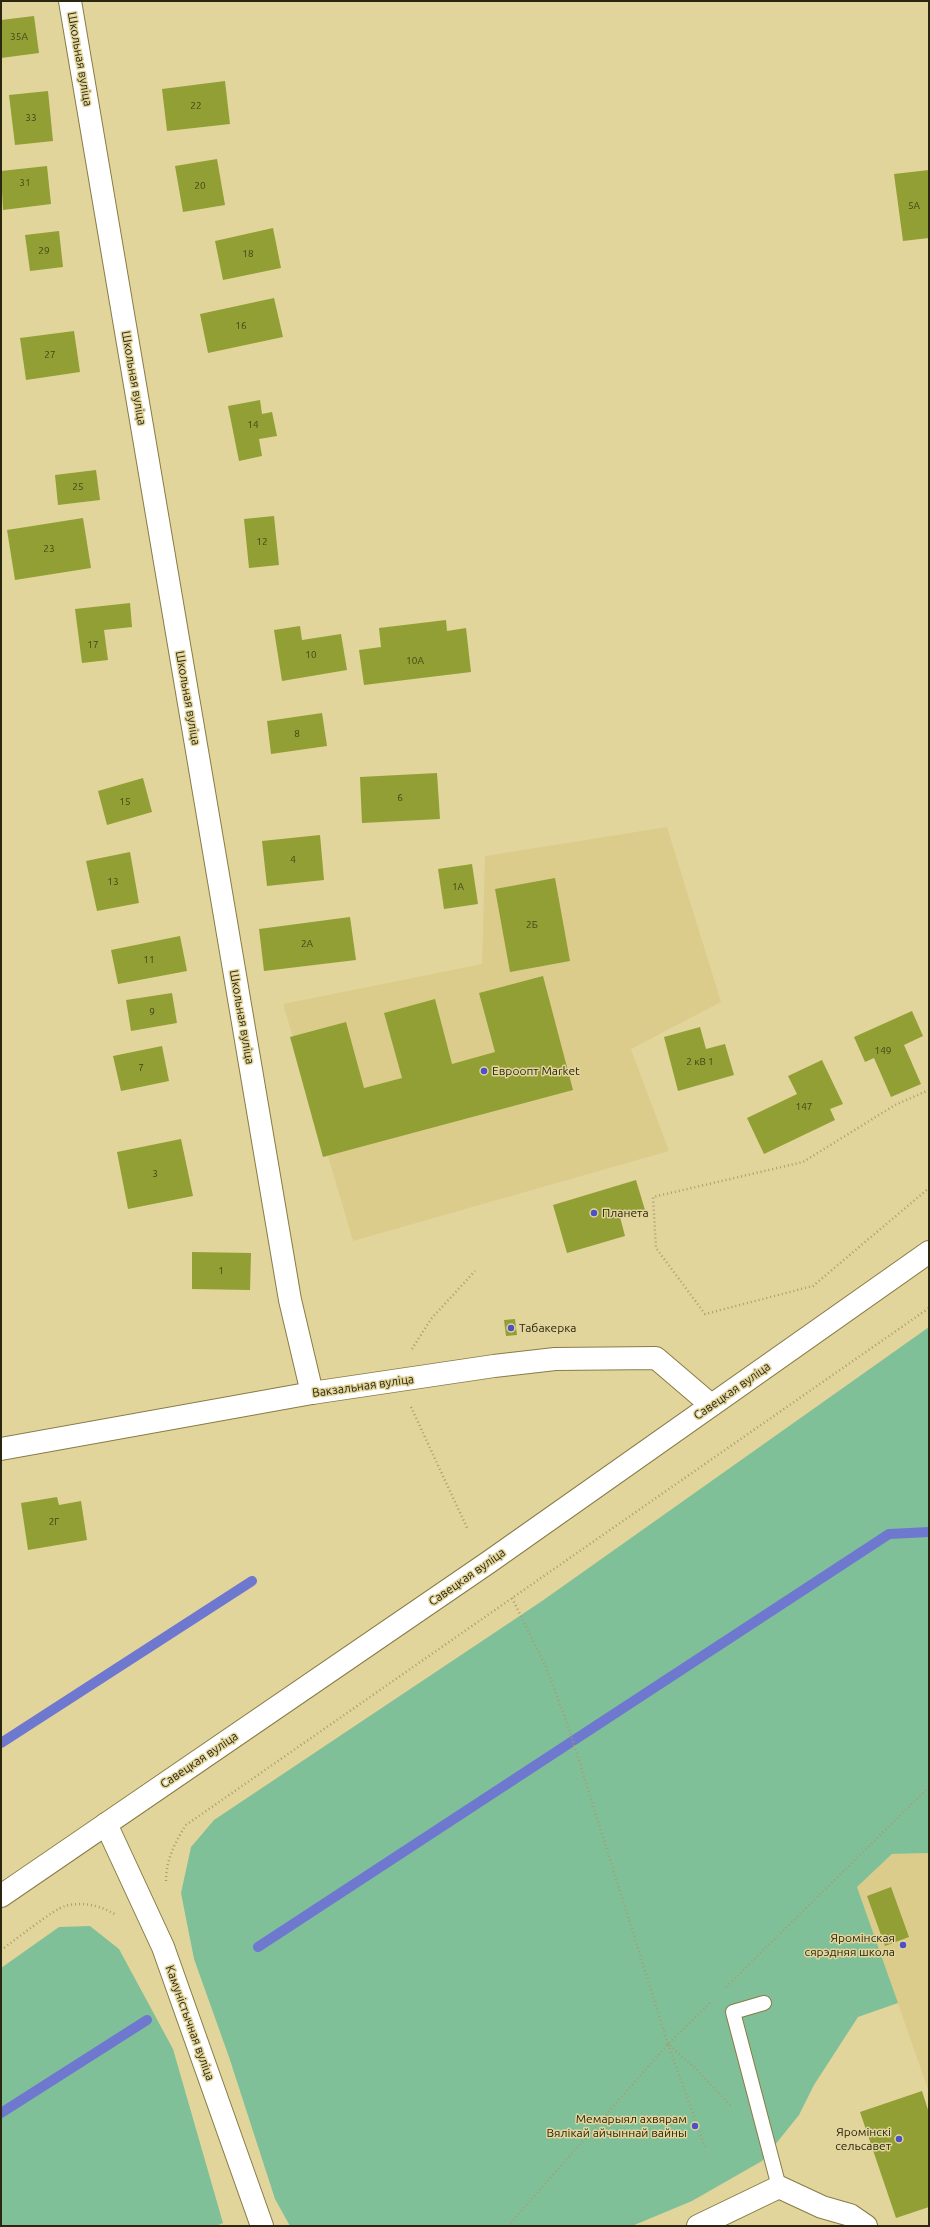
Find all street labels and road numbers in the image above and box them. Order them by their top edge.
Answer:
street label: Школьная вуліца [65,11,95,107]
street label: Школьная вуліца [119,330,149,426]
street label: Школьная вуліца [173,650,203,746]
street label: Школьная вуліца [227,969,257,1065]
street label: Савецкая вуліца [691,1359,773,1423]
street label: Вакзальная вуліца [311,1372,415,1400]
street label: Савецкая вуліца [426,1545,508,1609]
street label: Савецкая вуліца [157,1729,241,1791]
street label: Камуністычная вуліца [162,1963,218,2083]

